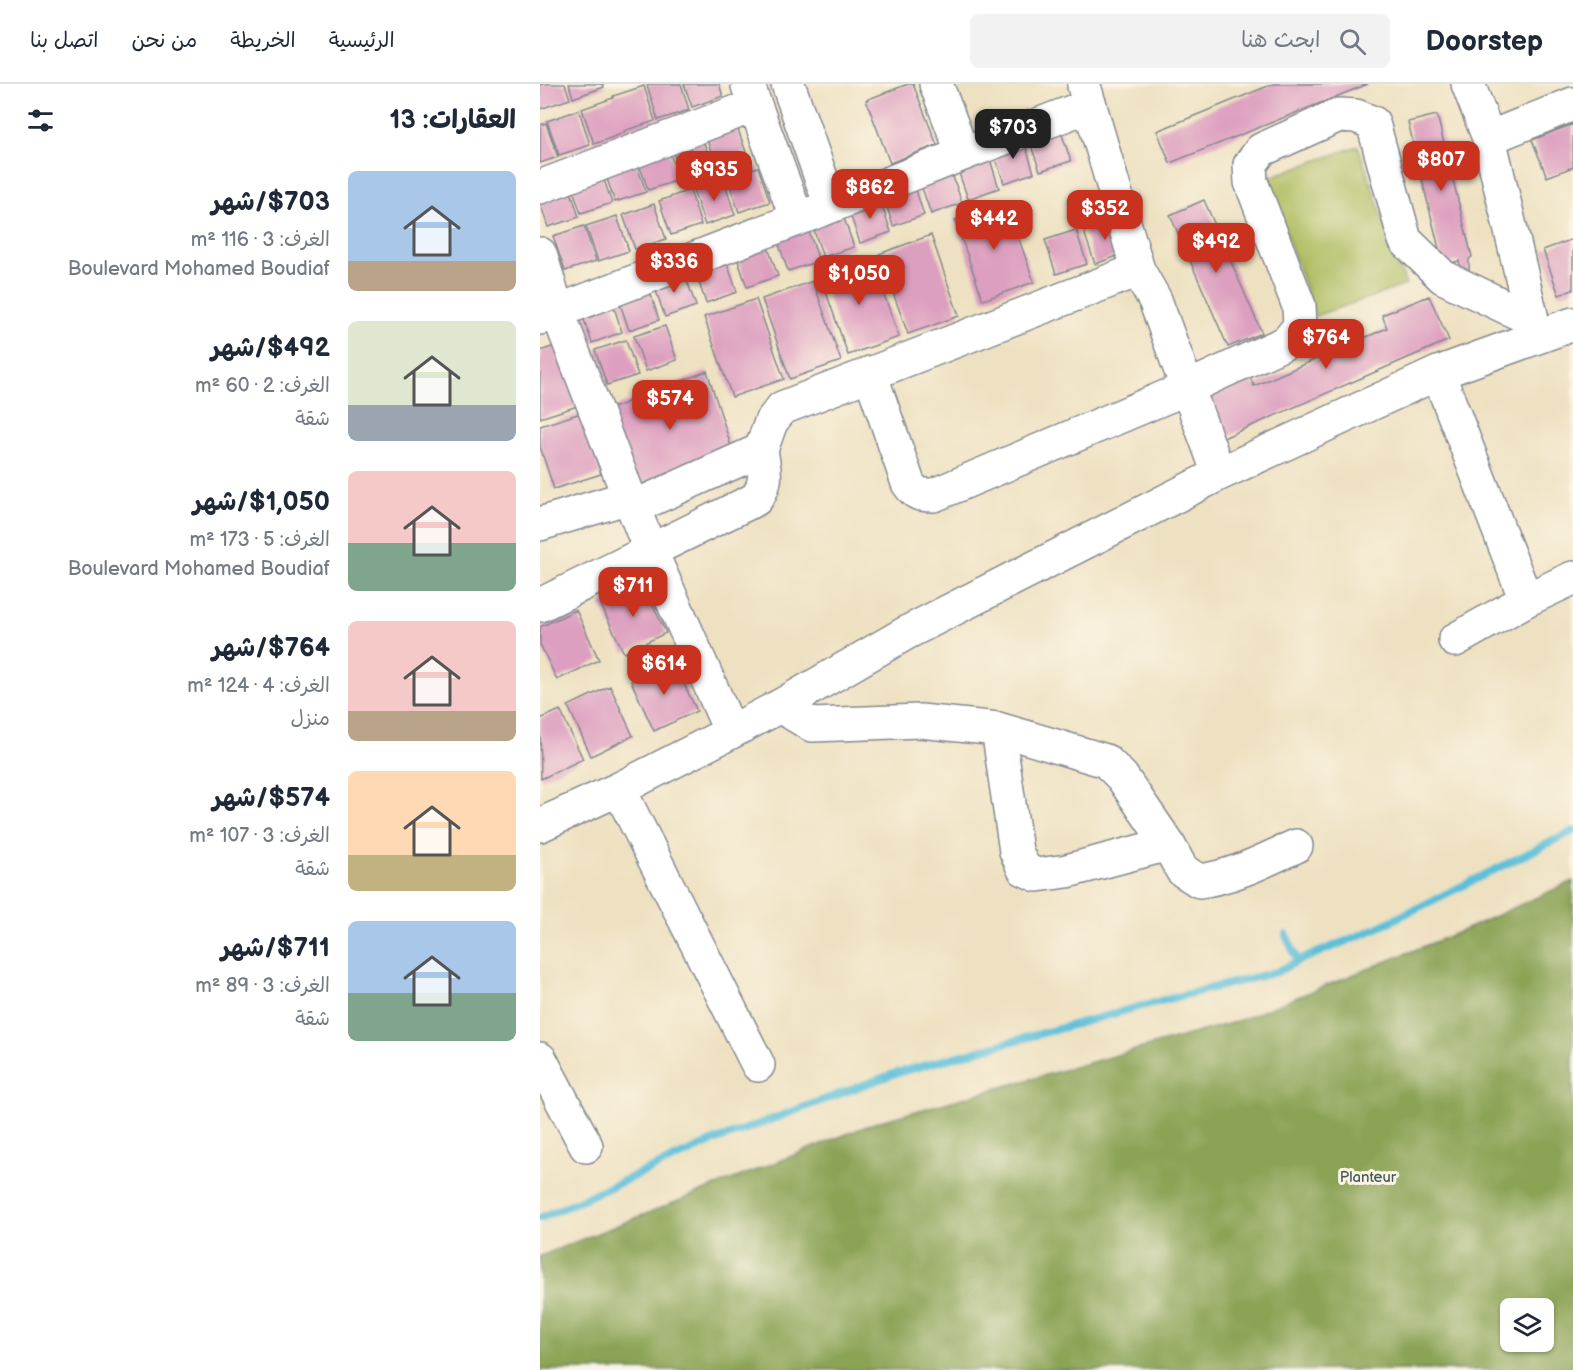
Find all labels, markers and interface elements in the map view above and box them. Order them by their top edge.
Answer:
search box [970,14,1390,68]
icon: search [1336,25,1369,58]
text: Doorstep [1426,25,1543,58]
text: ابحث هنا [1241,27,1321,54]
text: اتصل بنا [30,28,98,53]
text: من نحن [131,28,197,53]
text: الخريطة [230,28,296,53]
text: الرئيسية [329,28,395,53]
icon: filters [24,104,57,137]
text: العقارات: 13 [389,105,516,136]
pin: $703 [977,109,1049,160]
text: $703 [989,116,1037,140]
pin: $807 [1405,141,1477,192]
text: $807 [1417,148,1465,172]
pin: $935 [678,151,750,202]
text: $935 [690,158,738,182]
pin: $862 [834,169,906,220]
text: $862 [845,176,895,200]
text: $703/شهر [211,187,330,218]
pin: $352 [1069,190,1141,241]
icon: home [396,195,468,267]
text: $352 [1081,197,1129,221]
pin: $442 [958,200,1030,251]
text: $442 [970,207,1018,231]
pin: $492 [1180,223,1252,274]
text: الغرف: 3 · 116 m² [191,228,330,252]
text: $492 [1192,230,1240,254]
pin: $336 [638,243,710,294]
text: $336 [650,250,698,274]
pin: $1,050 [810,255,908,306]
text: Boulevard Mohamed Boudiaf [68,257,330,281]
text: $1,050 [828,262,890,286]
pin: $764 [1290,319,1362,370]
text: $764 [1302,326,1350,350]
text: $492/شهر [211,333,330,364]
icon: home [396,345,468,417]
text: الغرف: 2 · 60 m² [195,374,330,398]
pin: $574 [634,380,706,431]
text: $574 [646,387,694,411]
text: شقة [295,407,330,431]
text: $1,050/شهر [193,487,330,518]
icon: home [396,495,468,567]
text: الغرف: 5 · 173 m² [189,528,330,552]
text: Boulevard Mohamed Boudiaf [68,557,330,581]
pin: $711 [597,567,669,618]
text: $711 [612,574,654,598]
text: $764/شهر [212,633,330,664]
icon: home [396,645,468,717]
pin: $614 [628,645,700,696]
text: $614 [641,652,687,676]
text: الغرف: 4 · 124 m² [187,674,330,698]
text: منزل [291,707,330,731]
text: $574/شهر [213,783,330,814]
icon: home [396,795,468,867]
text: الغرف: 3 · 107 m² [189,824,330,848]
text: شقة [295,857,330,881]
text: $711/شهر [221,933,330,964]
icon: home [396,945,468,1017]
text: الغرف: 3 · 89 m² [195,974,330,998]
text: شقة [295,1007,330,1031]
park label: Planteur [1340,1168,1397,1187]
map controls [1500,1298,1554,1352]
button: layers [1500,1298,1554,1352]

